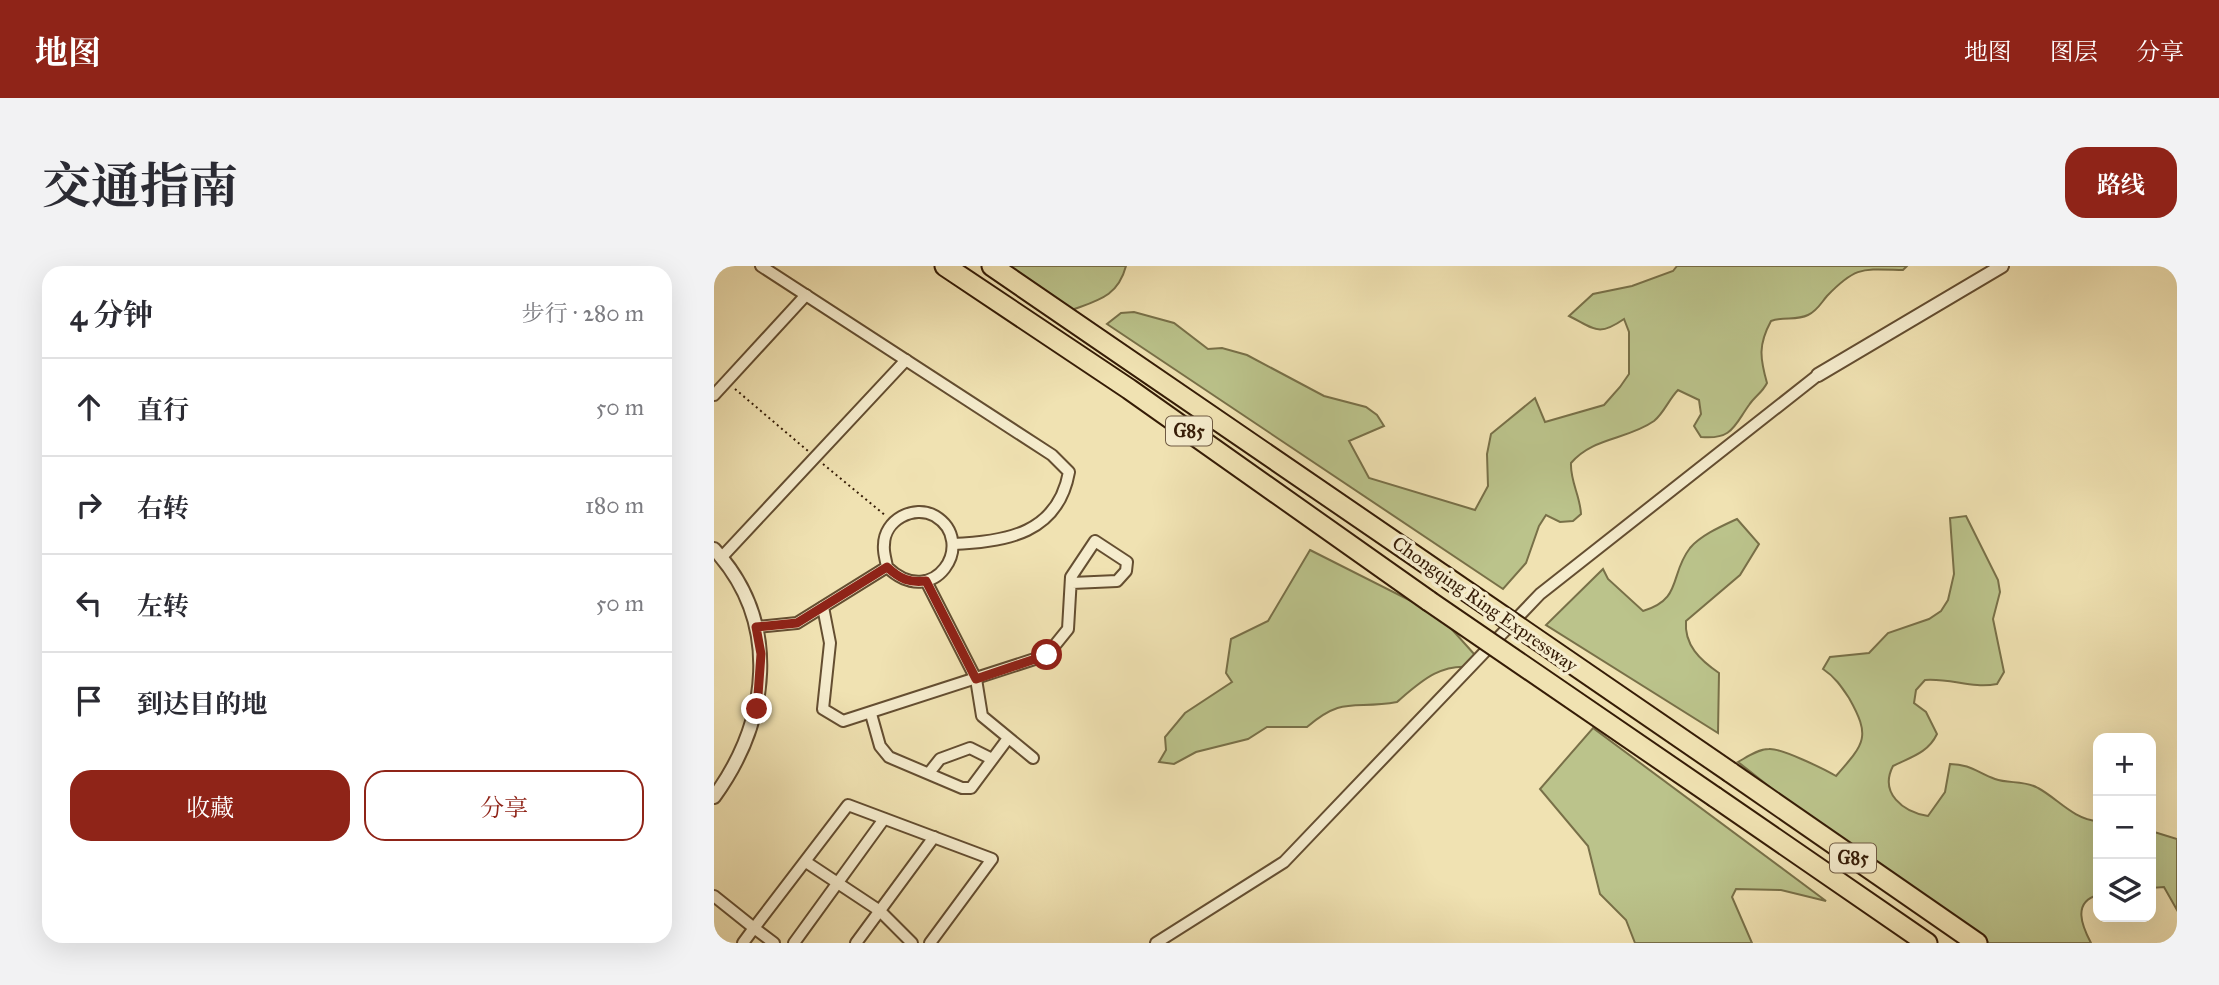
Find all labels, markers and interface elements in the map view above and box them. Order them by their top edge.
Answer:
text: 地图 [35,33,101,73]
text: 地图 [1964,37,2012,67]
text: 图层 [2050,37,2098,67]
text: 分享 [2136,37,2184,67]
button: 路线 [2065,147,2177,218]
text: 交通指南 [42,157,238,216]
text: 4 分钟 [70,297,153,333]
text: 步行 · 280 m [522,299,644,327]
icon: ahead [70,388,108,426]
text: 50 m [596,393,644,421]
text: 直行 [137,394,189,426]
road number: G85 [1166,416,1212,446]
icon: right [70,486,108,524]
text: 180 m [585,491,644,519]
text: 右转 [137,492,189,524]
street label: Chongqing Ring Expressway [1387,531,1583,678]
icon: left [70,584,108,622]
text: 50 m [596,589,644,617]
text: 左转 [137,590,189,622]
route start [1031,639,1062,670]
icon: arrive [70,682,108,720]
text: 到达目的地 [137,688,267,720]
route end [741,693,772,724]
map controls [2093,733,2156,922]
button: + [2093,733,2156,796]
button: 收藏 [70,770,350,841]
button: 分享 [364,770,644,841]
button: − [2093,796,2156,859]
road number: G85 [1830,844,1876,872]
button: layers [2093,859,2156,922]

